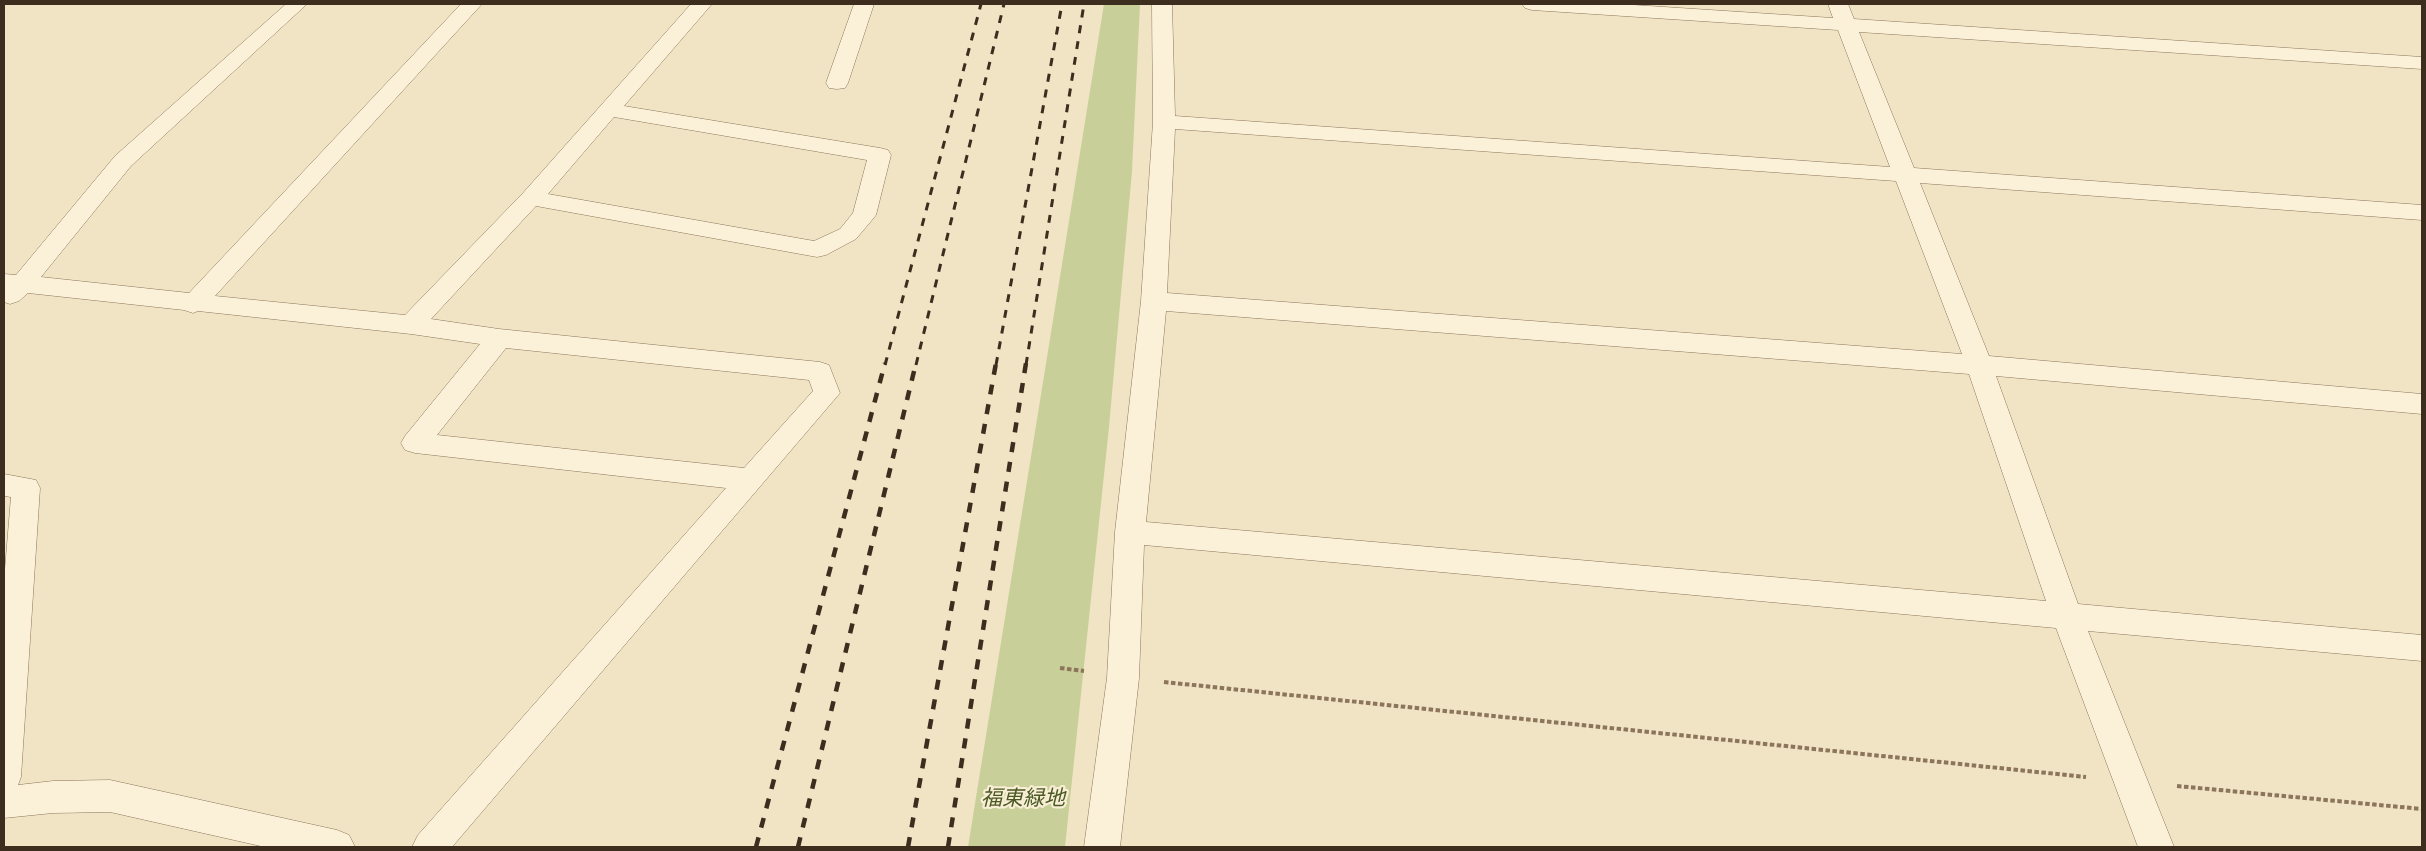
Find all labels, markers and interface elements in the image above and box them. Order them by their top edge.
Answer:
park label: 福東緑地 [981,786,1065,812]

